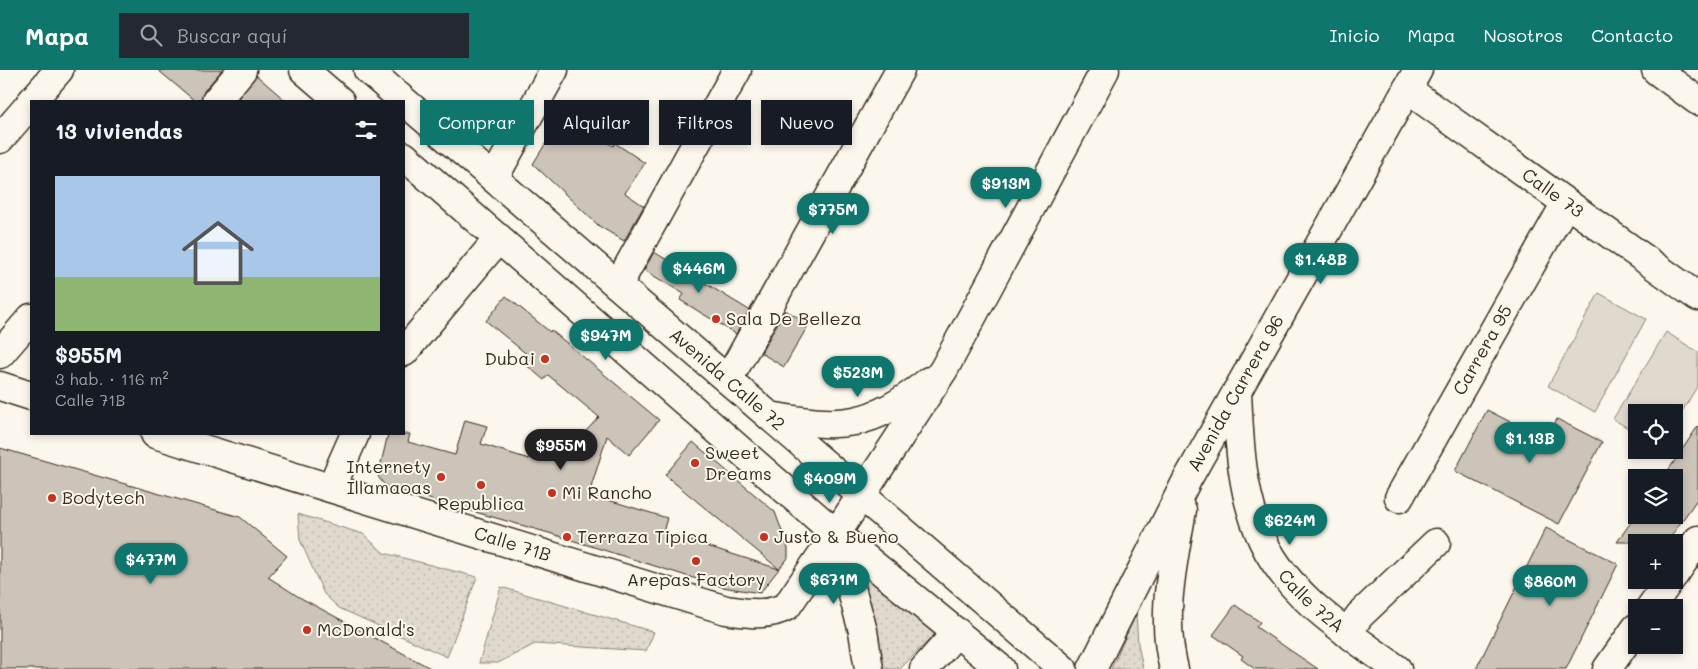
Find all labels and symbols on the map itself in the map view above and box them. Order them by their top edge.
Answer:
street label: Calle 73 [1517,162,1589,223]
pin: $913M [971,166,1041,209]
pin: $775M [798,192,868,235]
pin: $1.48B [1280,242,1362,285]
pin: $446M [664,252,734,294]
street label: Carrera 95 [1447,300,1517,399]
place label: Sala De Belleza [726,306,862,330]
street label: Avenida Carrera 96 [1181,310,1289,475]
marker: Sala De Belleza [710,313,722,325]
pin: $947M [571,318,641,361]
street label: Avenida Calle 72 [665,322,791,435]
place label: Dubai [485,346,535,370]
marker: Dubai [539,353,551,365]
pin: $523M [823,356,893,398]
pin: $1.13B [1489,422,1571,464]
pin: $955M [526,428,596,471]
place label: Sweet Dreams [705,440,772,485]
place label: Internety Illamaoas [347,454,431,499]
marker: Sweet Dreams [689,457,701,469]
pin: $409M [795,462,865,504]
marker: Internety Illamaoas [435,471,447,483]
marker: Republica [475,479,487,491]
place label: Mi Rancho [562,480,652,504]
place label: Bodytech [62,485,144,509]
marker: Mi Rancho [546,487,558,499]
place label: Republica [438,491,524,515]
marker: Bodytech [46,492,58,504]
pin: $624M [1255,504,1325,546]
street label: Calle 71B [471,520,554,566]
place label: Terraza Tipica [577,524,708,548]
place label: Justo & Bueno [774,524,899,548]
marker: Terraza Tipica [561,531,573,543]
marker: Justo & Bueno [758,531,770,543]
pin: $477M [116,542,186,585]
marker: Arepas Factory [690,555,702,567]
pin: $671M [799,562,869,605]
street label: Calle 72A [1273,564,1350,638]
pin: $860M [1515,564,1585,607]
place label: Arepas Factory [627,567,765,591]
place label: McDonald's [317,617,415,641]
marker: McDonald's [301,624,313,636]

